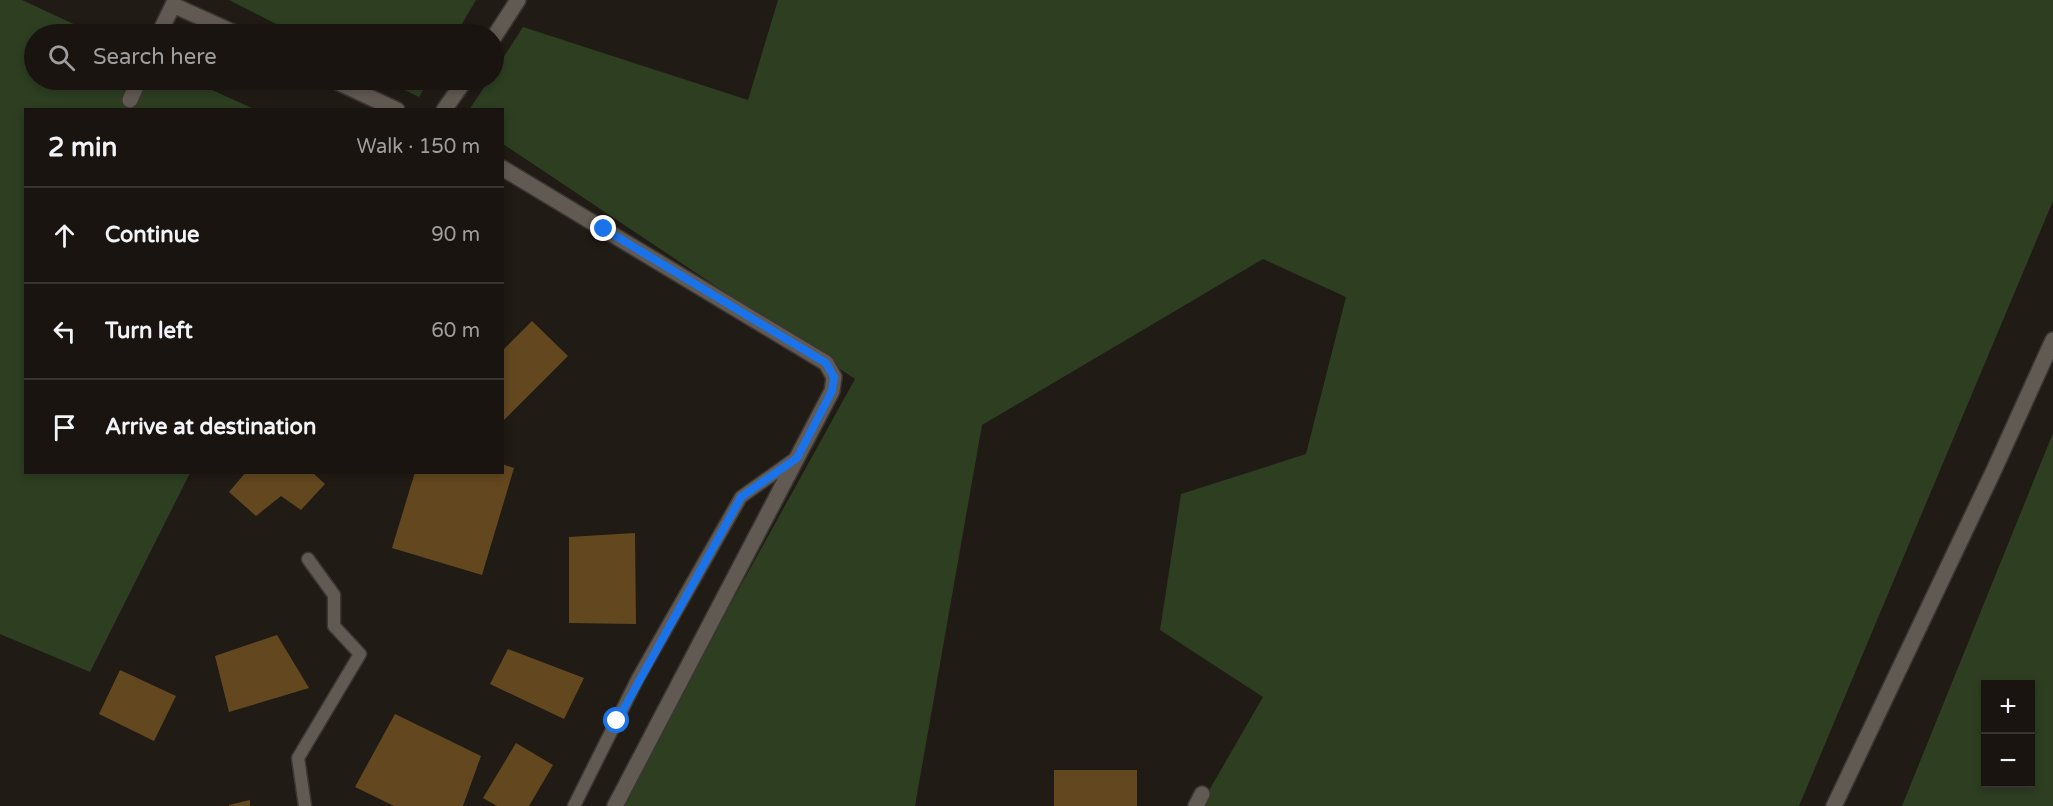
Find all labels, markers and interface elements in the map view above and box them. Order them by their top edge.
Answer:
search box [24,24,504,90]
icon: search [45,41,78,74]
text: Search here [93,44,217,70]
text: 2 min [48,132,117,163]
text: Walk · 150 m [357,135,480,159]
route end [590,215,616,241]
icon: ahead [48,219,81,252]
text: Continue [105,222,200,248]
text: 90 m [431,223,480,247]
icon: left [48,315,81,348]
text: Turn left [105,318,193,344]
text: 60 m [431,319,480,343]
icon: arrive [48,411,81,444]
text: Arrive at destination [105,414,316,440]
map controls [1981,680,2035,788]
button: + [1981,680,2035,734]
route start [603,707,629,733]
button: − [1981,734,2035,788]

